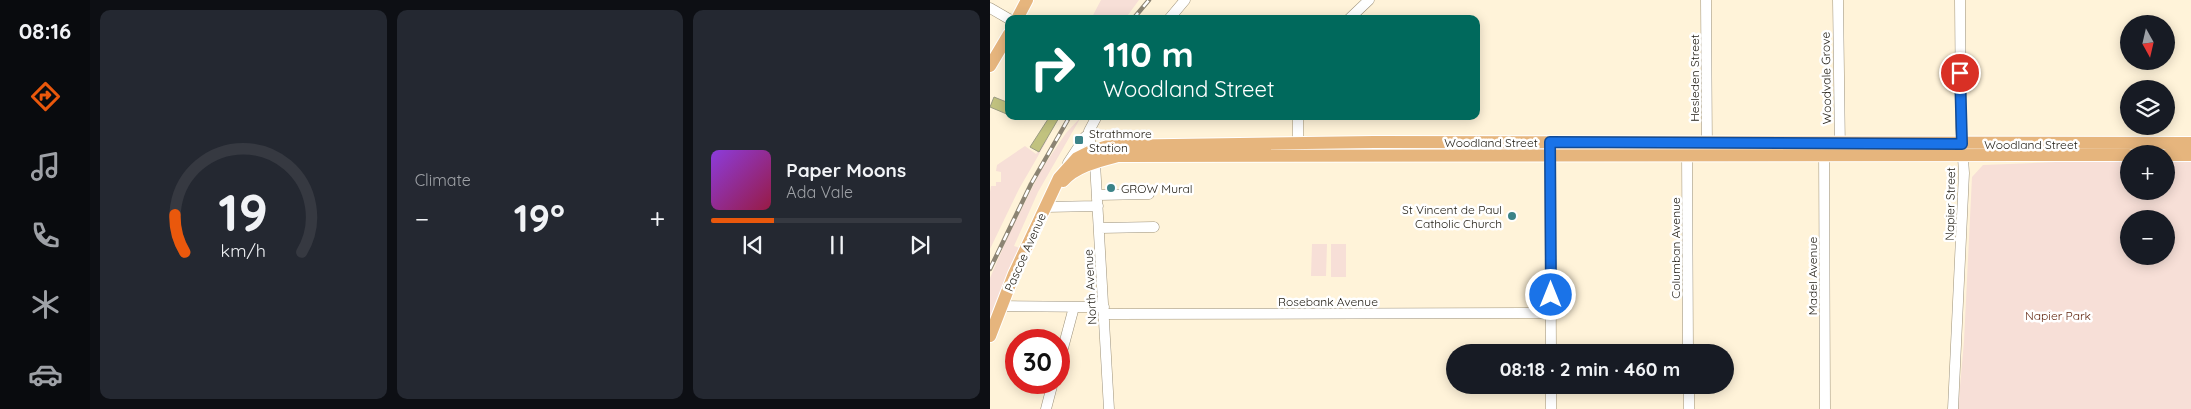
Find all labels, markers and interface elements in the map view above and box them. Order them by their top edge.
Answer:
north arrow [2120,15,2175,70]
map controls [2120,15,2175,265]
text: 08:16 [19,17,71,45]
street label: Woodvale Grove [1818,31,1834,124]
text: 110 m [1103,32,1194,76]
street label: Hesleden Street [1687,34,1702,122]
icon: right [1020,35,1085,100]
pin [1939,52,1981,94]
icon: arrive [1946,59,1974,87]
text: Woodland Street [1103,75,1274,103]
icon: directions [28,79,63,114]
button: layers [2120,80,2175,135]
place label: Strathmore Station [1089,126,1152,155]
marker: Strathmore Station [1073,134,1085,146]
street label: Woodland Street [1444,135,1538,150]
street label: Woodland Street [1984,137,2078,152]
button: + [2120,145,2175,200]
icon: music [28,149,63,184]
text: Paper Moons [786,158,906,182]
street label: Napier Street [1942,167,1958,241]
text: Climate [415,170,471,190]
text: 19 [218,179,268,244]
place label: GROW Mural [1121,181,1193,196]
text: Ada Vale [786,182,853,202]
marker: GROW Mural [1105,182,1117,194]
text: 19° [514,194,565,242]
street label: Columban Avenue [1668,197,1683,299]
text: − [415,201,429,236]
text: + [650,201,665,236]
place label: St Vincent de Paul Catholic Church [1402,202,1502,231]
street label: Pascoe Avenue [1001,210,1049,294]
marker: St Vincent de Paul Catholic Church [1506,210,1518,222]
button: − [2120,210,2175,265]
icon: phone [28,218,63,253]
icon: previous [739,231,767,259]
icon: pause [823,231,851,259]
icon: next [906,231,934,259]
street label: Madel Avenue [1805,237,1820,315]
text: km/h [221,239,266,261]
street label: North Avenue [1081,249,1099,325]
position arrow [1524,268,1576,320]
icon: climate [28,287,63,322]
street label: Rosebank Avenue [1278,294,1378,309]
park label: Napier Park [2025,308,2091,323]
speed limit sign: 30 [1005,329,1070,394]
icon: car [28,357,63,392]
text: 08:18 · 2 min · 460 m [1500,357,1680,381]

